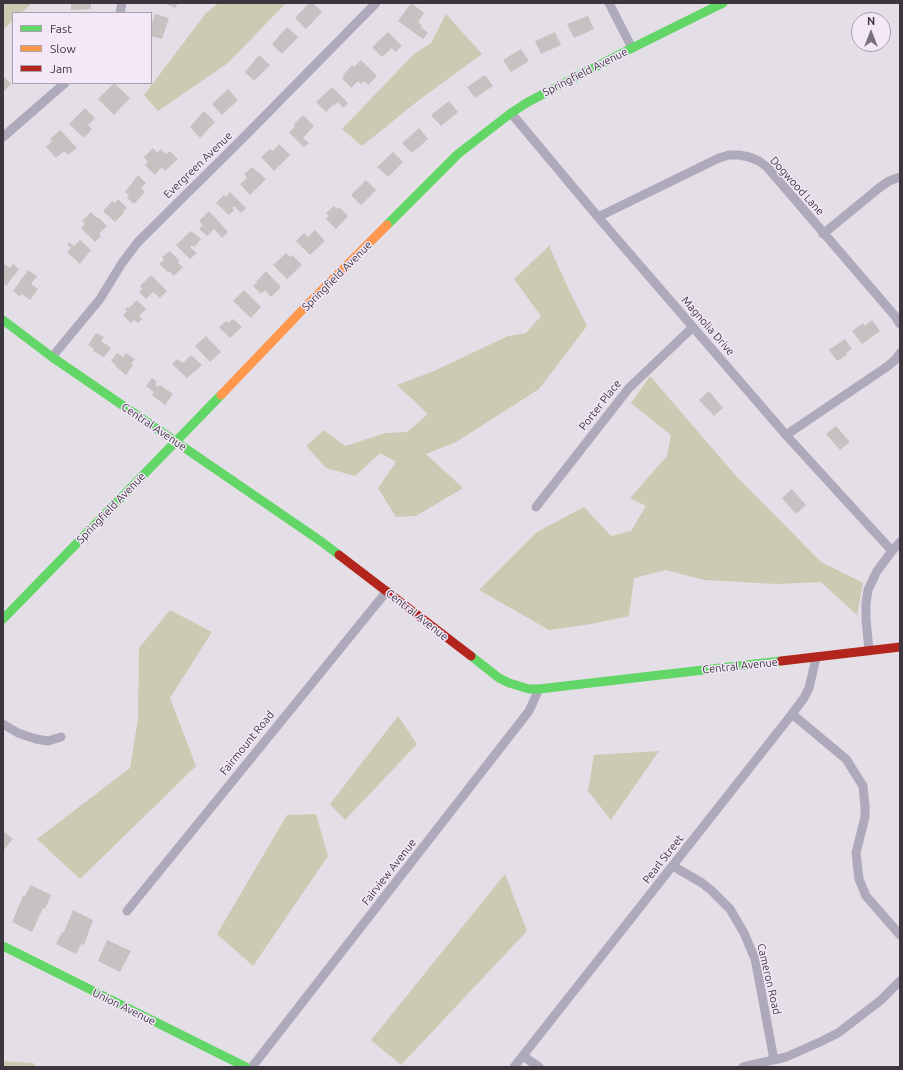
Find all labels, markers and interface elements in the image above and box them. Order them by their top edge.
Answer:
legend [12,12,152,84]
north arrow [851,12,891,52]
text: N [867,15,875,27]
text: Fast [50,22,72,35]
text: Slow [50,42,76,55]
street label: Springfield Avenue [540,45,630,99]
text: Jam [50,62,72,75]
street label: Evergreen Avenue [161,129,235,201]
street label: Dogwood Lane [767,154,827,218]
street label: Springfield Avenue [299,238,375,314]
street label: Magnolia Drive [679,294,737,358]
street label: Porter Place [576,377,624,433]
street label: Central Avenue [119,400,189,454]
street label: Springfield Avenue [74,470,148,546]
street label: Central Avenue [383,587,451,643]
street label: Central Avenue [702,655,778,677]
street label: Fairmount Road [217,708,277,778]
street label: Pearl Street [640,832,686,886]
street label: Fairview Avenue [359,836,419,908]
street label: Cameron Road [754,942,784,1016]
street label: Union Avenue [90,986,158,1028]

